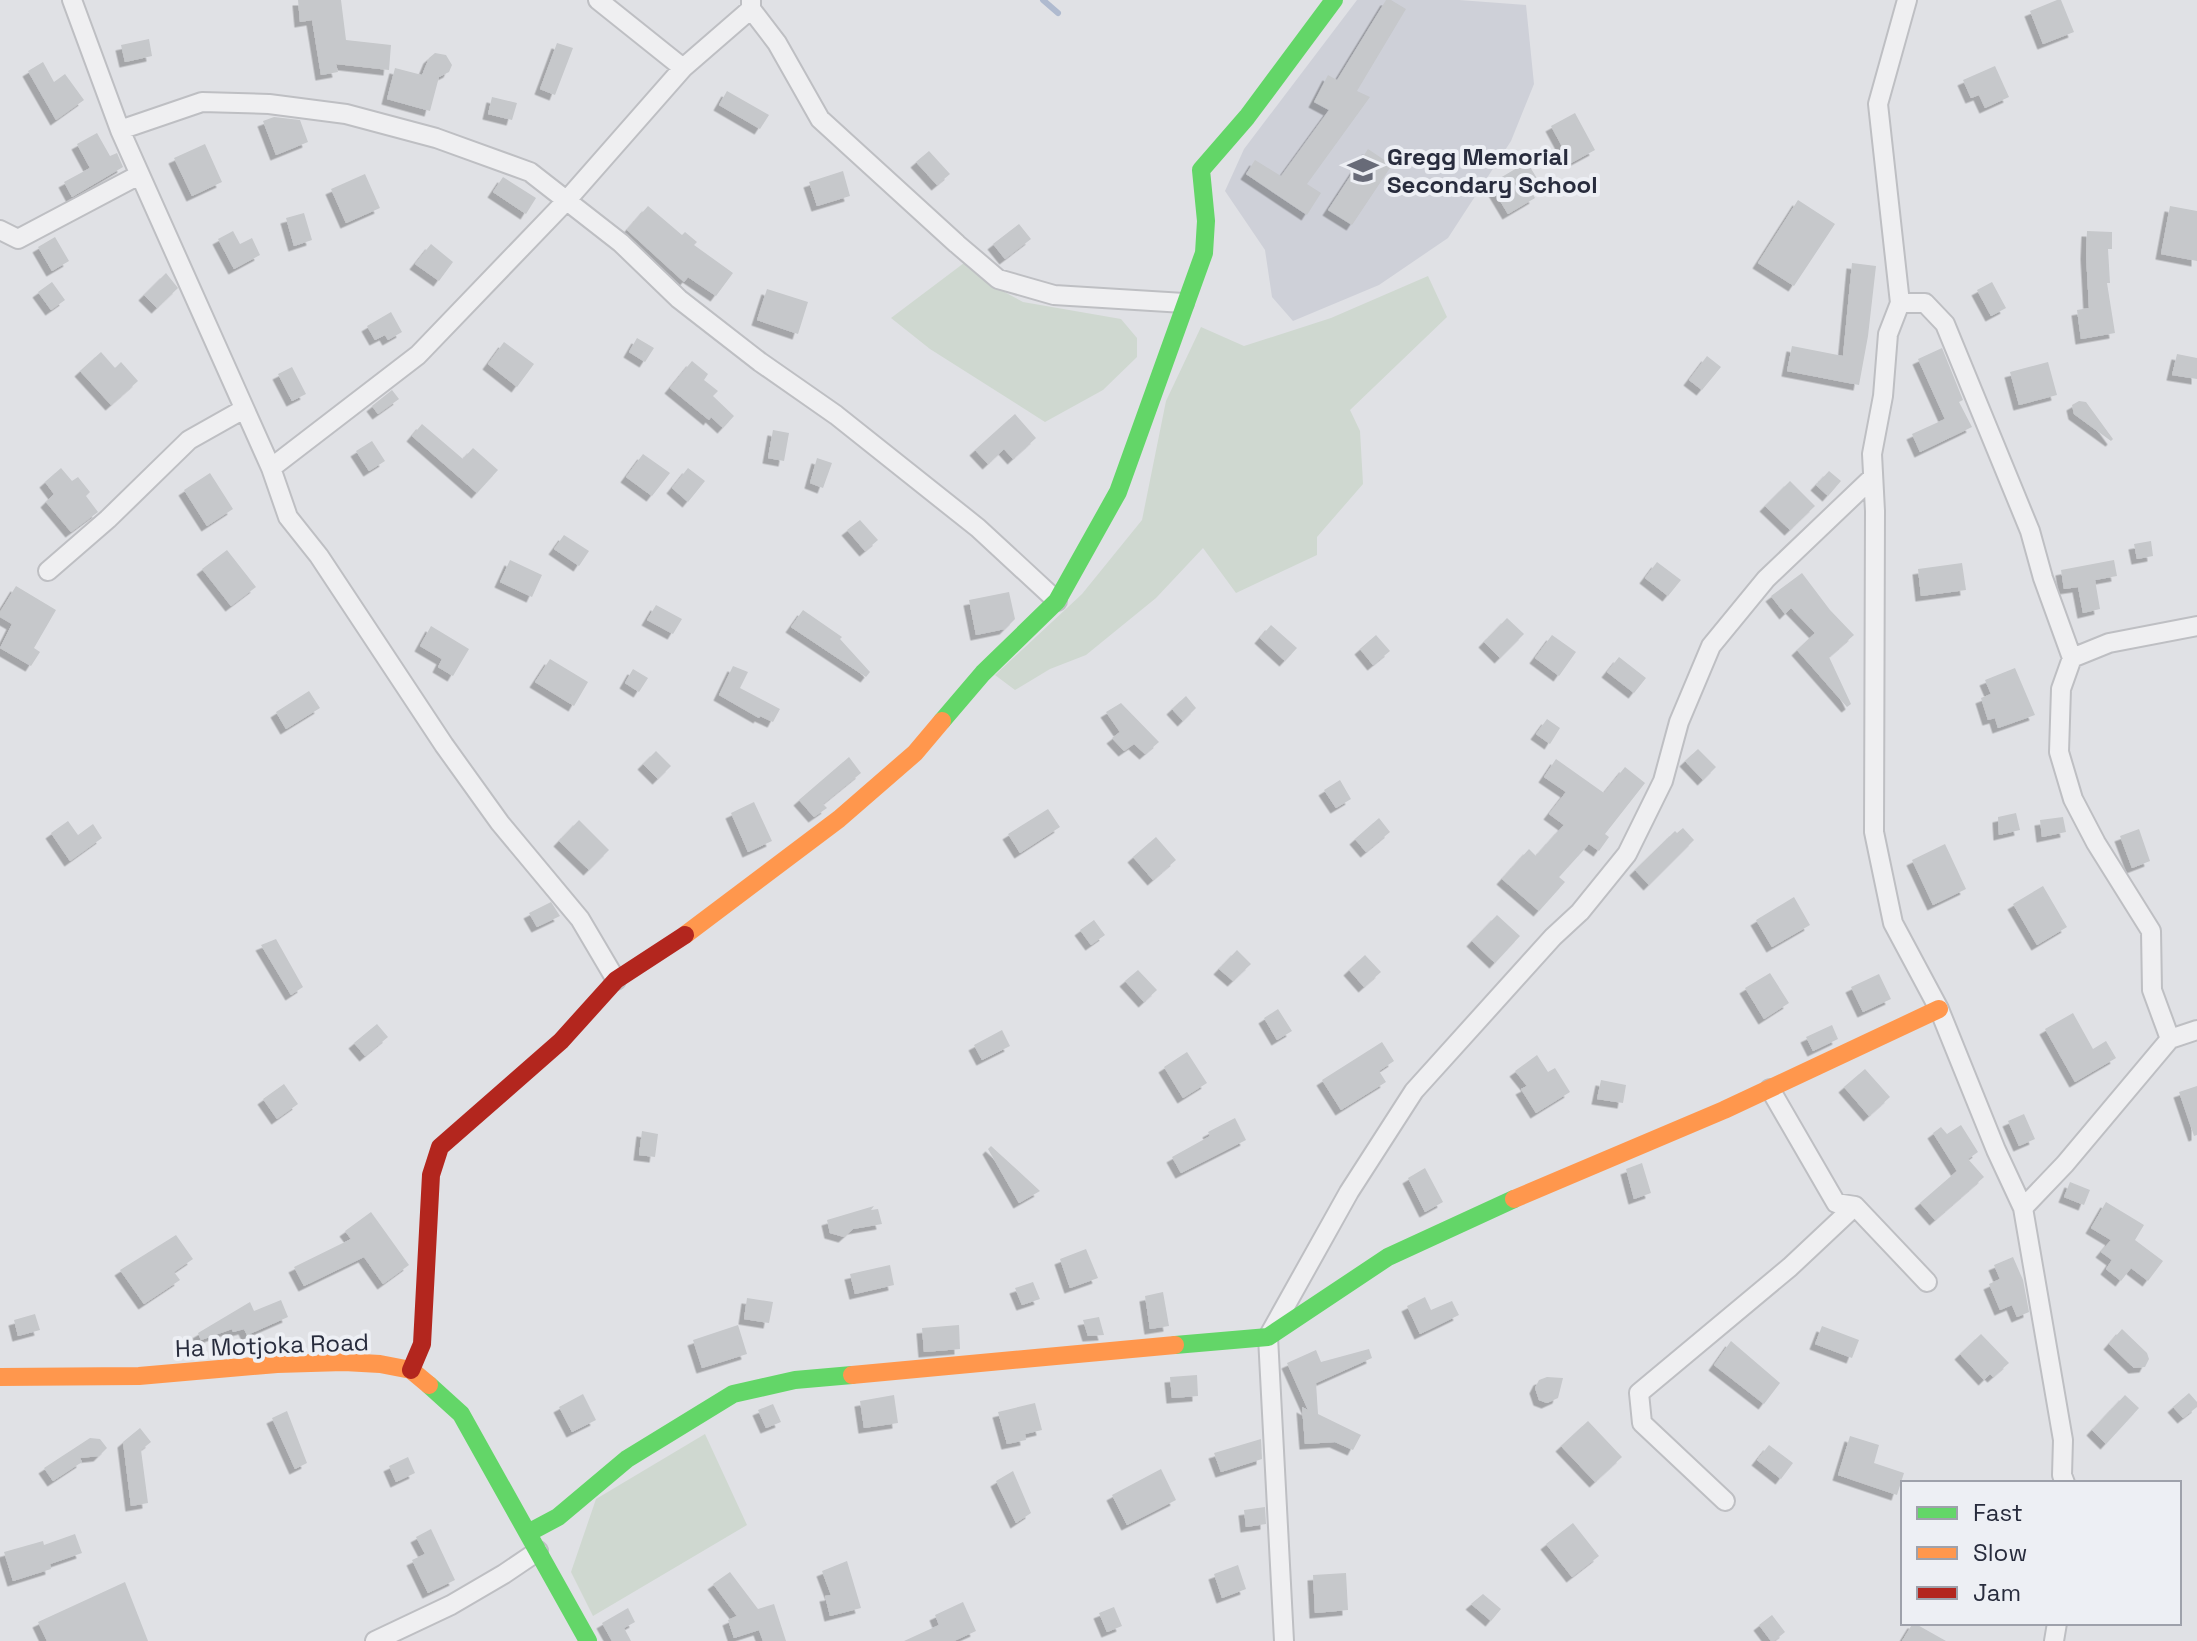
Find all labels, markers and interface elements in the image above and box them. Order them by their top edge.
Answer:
place label: Gregg Memorial Secondary School [1387,141,1598,200]
school or university icon: Gregg Memorial Secondary School [1346,153,1380,187]
street label: Ha Motjoka Road [174,1326,370,1364]
legend [1901,1481,2181,1625]
text: Fast [1973,1497,2023,1528]
text: Slow [1973,1537,2027,1568]
text: Jam [1973,1577,2021,1608]

